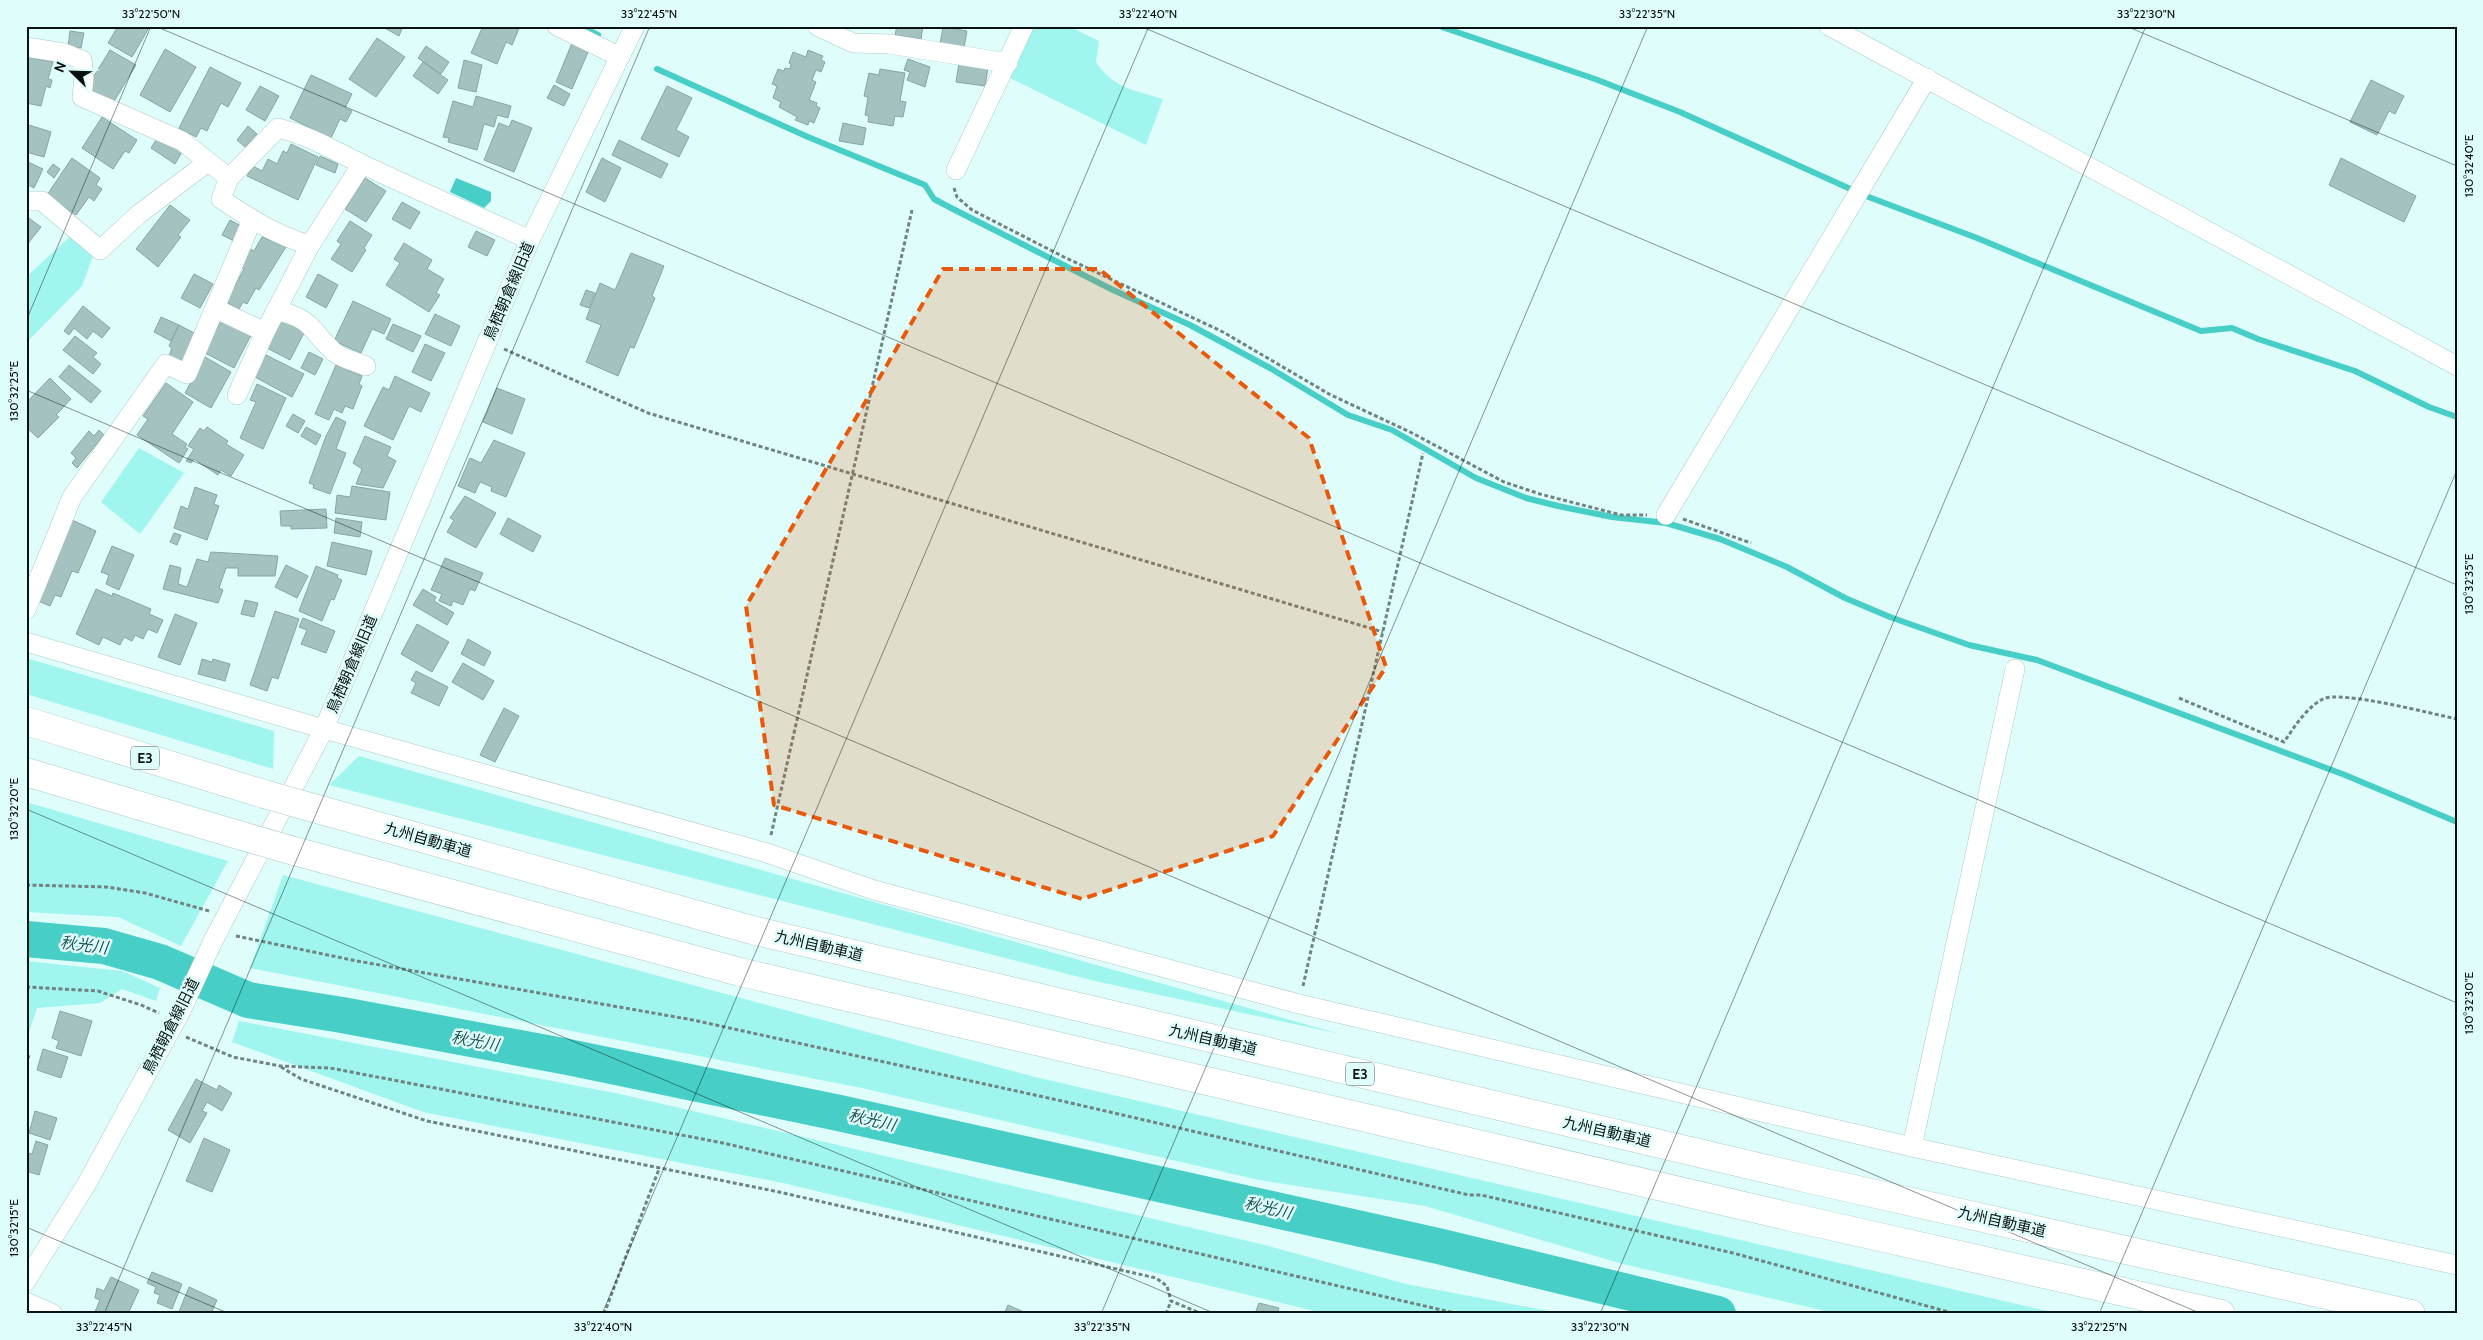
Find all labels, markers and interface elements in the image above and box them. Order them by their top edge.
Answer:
text: 33°22'50"N [122,6,180,21]
text: 33°22'45"N [621,6,677,21]
text: 33°22'40"N [1119,6,1177,21]
text: 33°22'35"N [1619,6,1675,21]
text: 33°22'30"N [2117,6,2175,21]
north arrow [48,48,98,98]
text: N [50,59,70,75]
text: 130°32'40"E [2461,134,2476,197]
street label: 鳥栖朝倉線旧道 [480,239,538,343]
text: 130°32'25"E [6,360,21,421]
text: 130°32'35"E [2461,553,2476,614]
street label: 鳥栖朝倉線旧道 [323,612,381,716]
road number: E3 [131,746,159,770]
text: 130°32'20"E [6,778,21,840]
street label: 九州自動車道 [382,819,474,861]
street label: 九州自動車道 [773,927,865,965]
water label: 秋光川 [59,933,111,958]
text: 130°32'30"E [2461,971,2476,1034]
street label: 鳥栖朝倉線旧道 [139,975,203,1077]
street label: 九州自動車道 [1167,1021,1259,1059]
water label: 秋光川 [450,1027,502,1055]
road number: E3 [1346,1062,1374,1086]
water label: 秋光川 [846,1105,899,1135]
street label: 九州自動車道 [1561,1113,1653,1151]
water label: 秋光川 [1242,1193,1295,1223]
text: 130°32'15"E [6,1199,21,1257]
street label: 九州自動車道 [1956,1203,2048,1241]
text: 33°22'45"N [76,1319,132,1334]
text: 33°22'40"N [574,1319,632,1334]
text: 33°22'35"N [1074,1319,1130,1334]
text: 33°22'30"N [1571,1319,1629,1334]
text: 33°22'25"N [2071,1319,2127,1334]

